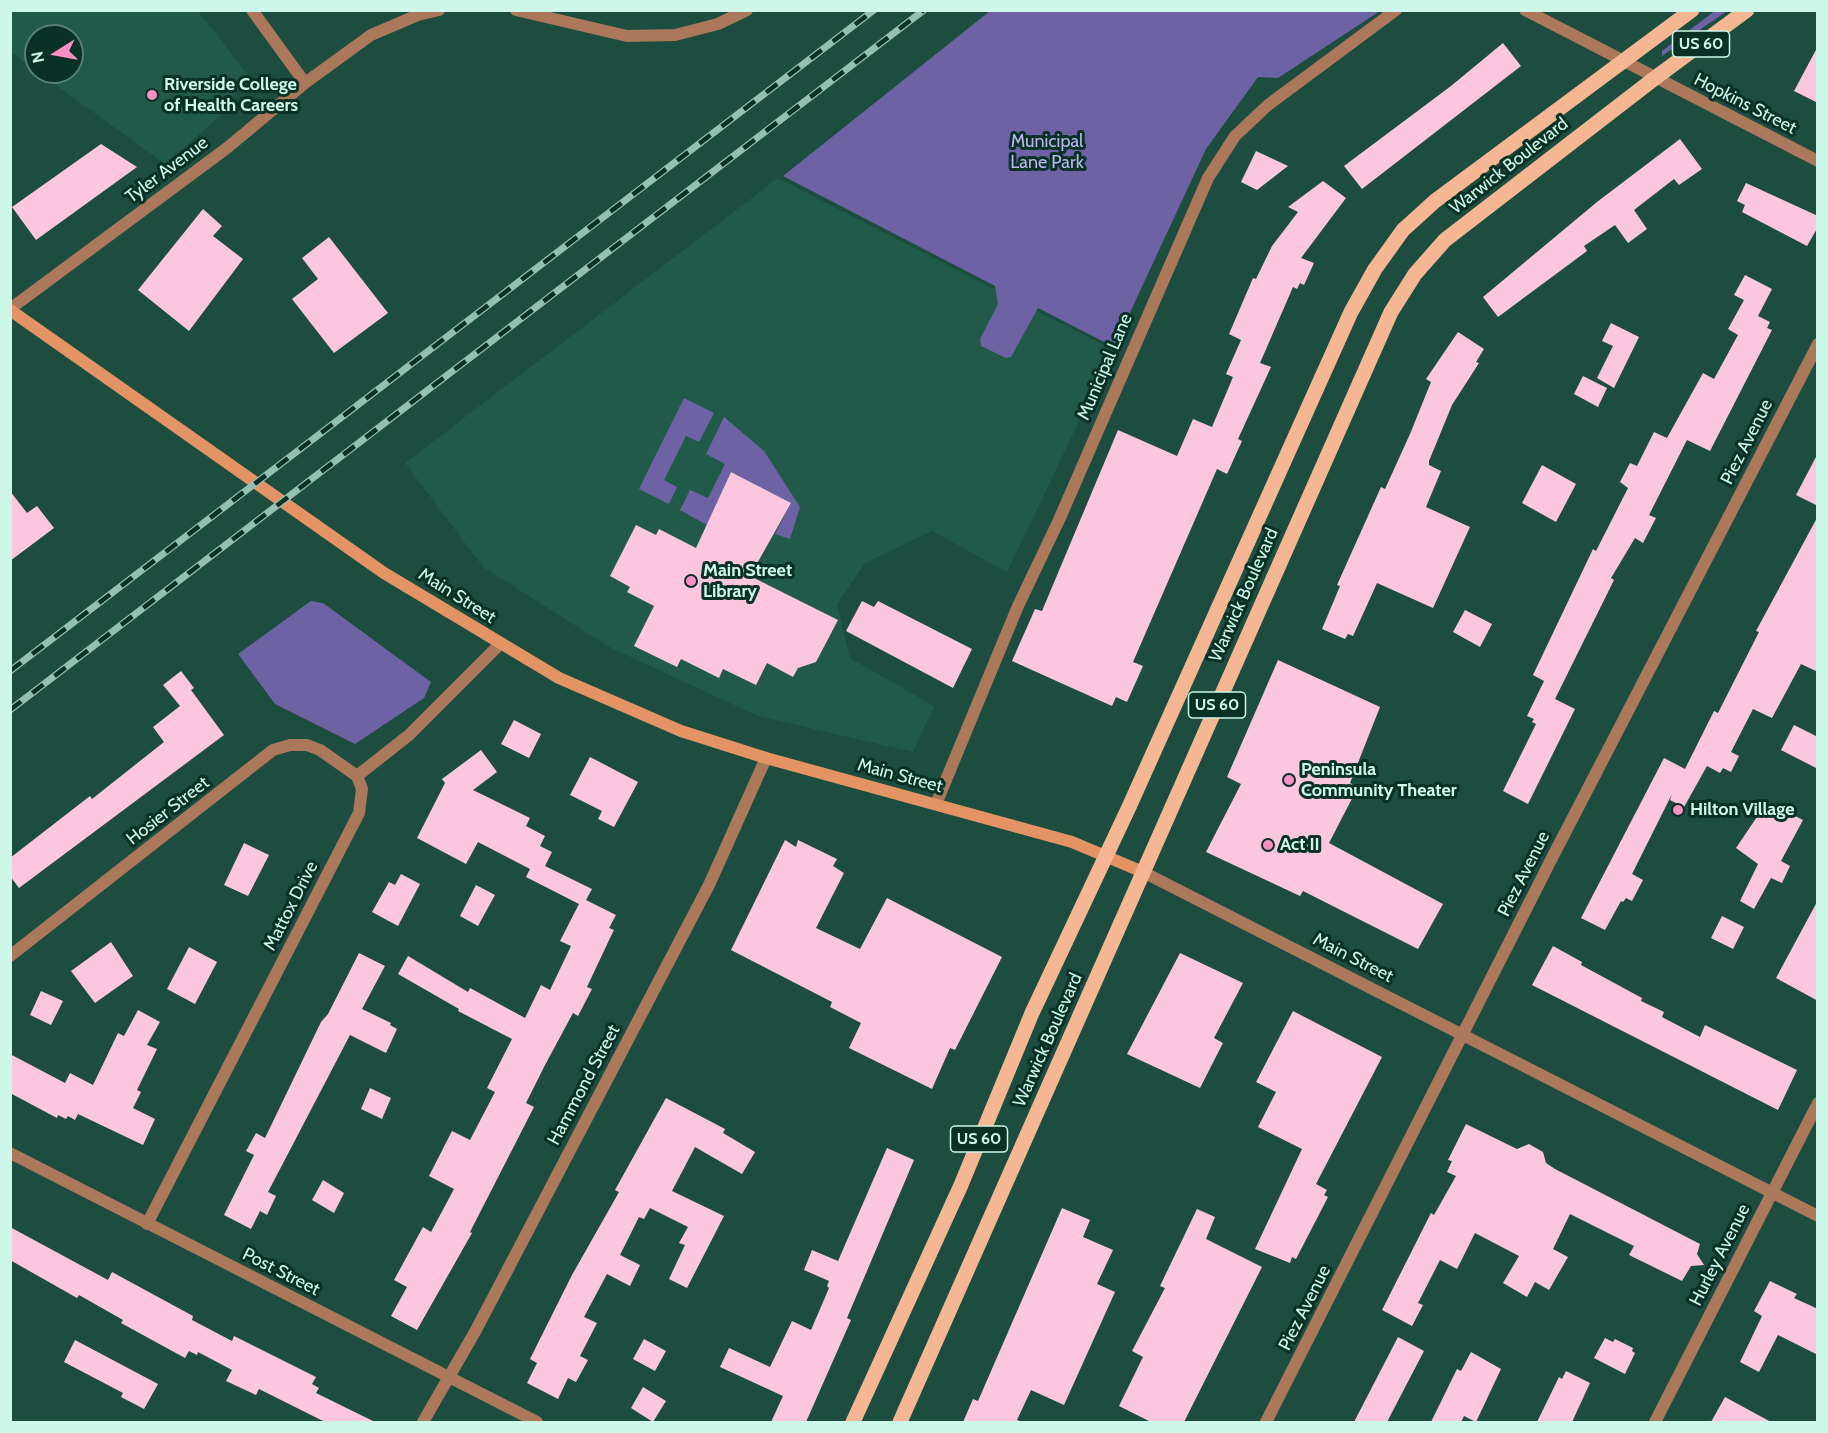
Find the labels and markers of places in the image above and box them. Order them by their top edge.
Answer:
place label: Riverside College of Health Careers [164,74,298,116]
marker: Riverside College of Health Careers [145,88,159,102]
place label: Main Street Library [703,560,792,602]
marker: Main Street Library [684,574,698,588]
place label: Peninsula Community Theater [1301,759,1457,802]
marker: Peninsula Community Theater [1282,773,1296,787]
place label: Hilton Village [1690,799,1794,821]
marker: Hilton Village [1671,803,1685,817]
place label: Act II [1280,834,1320,856]
marker: Act II [1261,838,1275,852]

